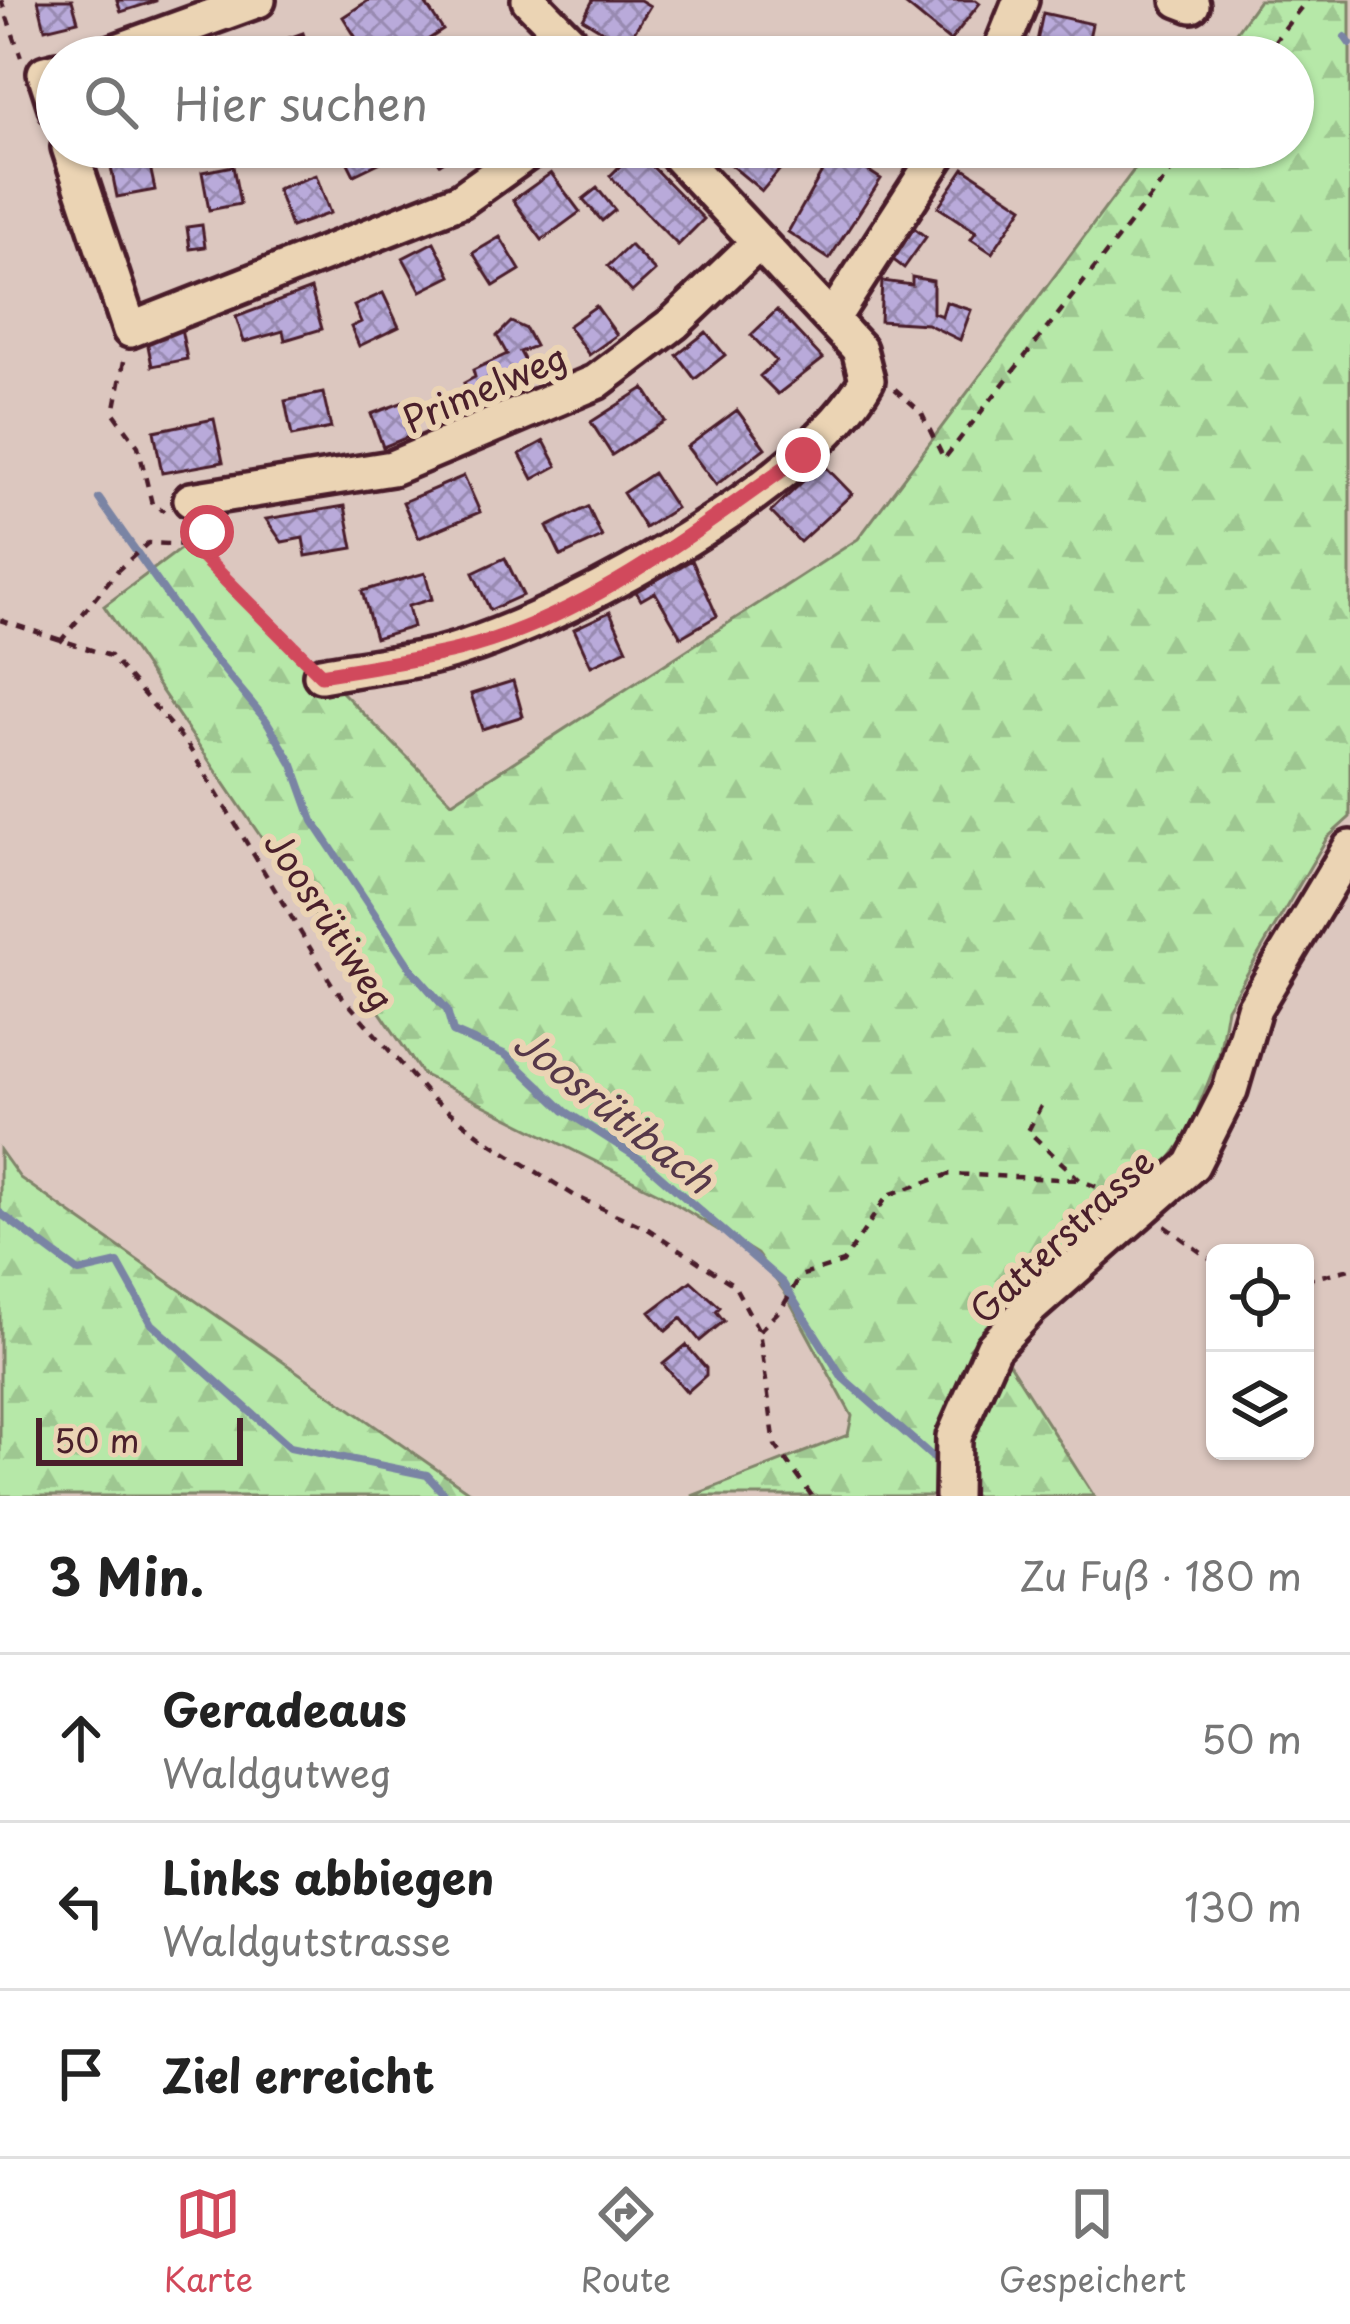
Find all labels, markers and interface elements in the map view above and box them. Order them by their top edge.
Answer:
search box [36,36,1314,168]
text: Hier suchen [174,68,428,136]
icon: search [78,69,144,135]
street label: Primelweg [393,328,575,446]
route end [776,428,830,482]
route start [180,505,234,559]
street label: Joosrütiweg [253,819,409,1021]
water label: Joosrütibach [502,1012,729,1207]
street label: Gatterstrasse [956,1135,1166,1335]
map controls [1206,1244,1314,1460]
button: locate [1206,1244,1314,1352]
button: layers [1206,1352,1314,1460]
scale bar [36,1412,243,1465]
text: 50 m [54,1414,140,1464]
text: 3 Min. [48,1536,204,1613]
text: Zu Fuß · 180 m [1019,1545,1302,1604]
text: Geradeaus [162,1674,407,1742]
icon: ahead [48,1705,114,1771]
text: 50 m [1201,1708,1302,1767]
text: Waldgutweg [162,1742,392,1801]
text: Links abbiegen [162,1842,494,1910]
icon: left [48,1873,114,1939]
text: 130 m [1184,1876,1302,1935]
text: Waldgutstrasse [162,1910,451,1969]
text: Ziel erreicht [162,2040,435,2108]
icon: arrive [48,2041,114,2107]
tab: Karte [164,2181,253,2303]
tab: Route [581,2181,671,2303]
tab: Gespeichert [999,2181,1186,2303]

